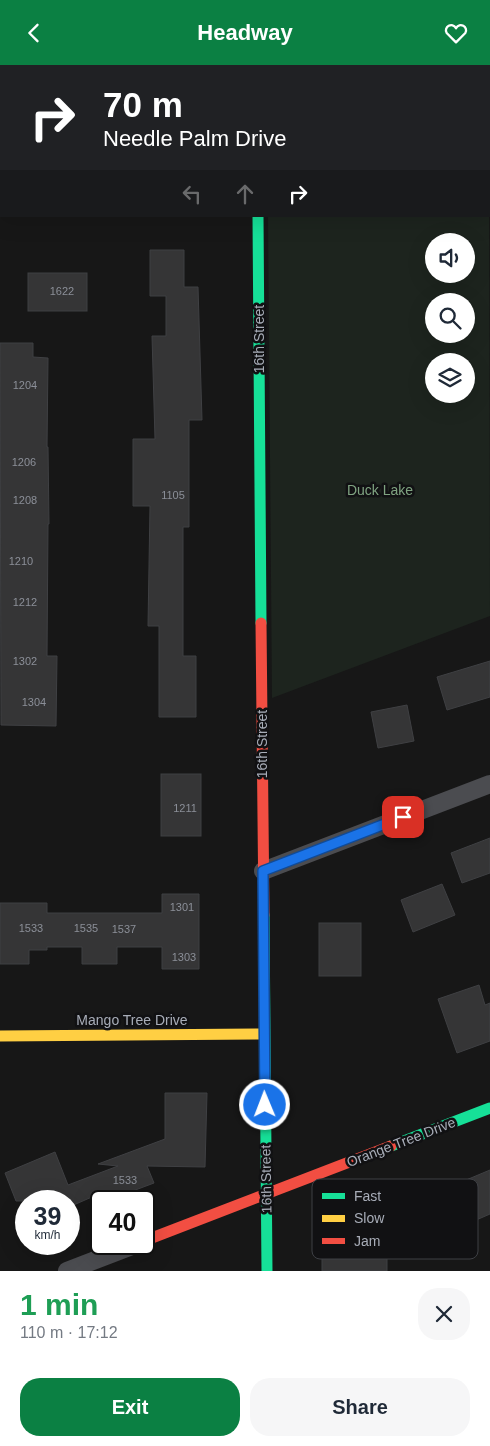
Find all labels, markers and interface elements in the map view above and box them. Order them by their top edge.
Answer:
icon: back [20,19,48,47]
icon: heart [442,19,470,47]
text: Headway [197,20,293,45]
icon: right [20,85,85,150]
text: 70 m [103,85,183,124]
text: Needle Palm Drive [103,126,286,151]
icon: left [178,180,206,208]
icon: ahead [231,180,259,208]
icon: right [284,180,312,208]
map controls [425,233,475,403]
button: sound [425,233,475,283]
house number: 1622 [50,285,74,297]
button: search [425,293,475,343]
street label: 16th Street [251,305,267,373]
button: layers [425,353,475,403]
house number: 1204 [13,379,37,391]
house number: 1206 [12,456,36,468]
park label: Duck Lake [347,482,413,498]
house number: 1105 [161,489,185,501]
house number: 1208 [13,494,37,506]
house number: 1210 [9,555,33,567]
house number: 1212 [13,596,37,608]
house number: 1302 [13,655,37,667]
house number: 1304 [22,696,46,708]
street label: 16th Street [254,710,270,778]
pin [382,796,424,838]
house number: 1211 [173,802,197,814]
icon: arrive [389,803,417,831]
house number: 1301 [170,901,194,913]
house number: 1533 [19,922,43,934]
house number: 1535 [74,922,98,934]
house number: 1537 [112,923,136,935]
house number: 1303 [172,951,196,963]
street label: Mango Tree Drive [76,1012,188,1028]
position arrow [238,1078,290,1130]
street label: Orange Tree Drive [344,1114,458,1170]
street label: 16th Street [257,1145,275,1213]
house number: 1533 [113,1174,137,1186]
legend [312,1179,478,1259]
text: Fast [354,1188,381,1204]
speed limit sign: 40 [90,1190,155,1255]
text: 39 [34,1202,61,1230]
text: Slow [354,1210,385,1226]
text: km/h [34,1228,61,1242]
text: Jam [354,1233,380,1249]
text: 1 min [20,1288,98,1321]
button: close [418,1288,470,1340]
text: 110 m · 17:12 [20,1324,118,1341]
button: Exit [20,1378,240,1436]
button: Share [250,1378,470,1436]

